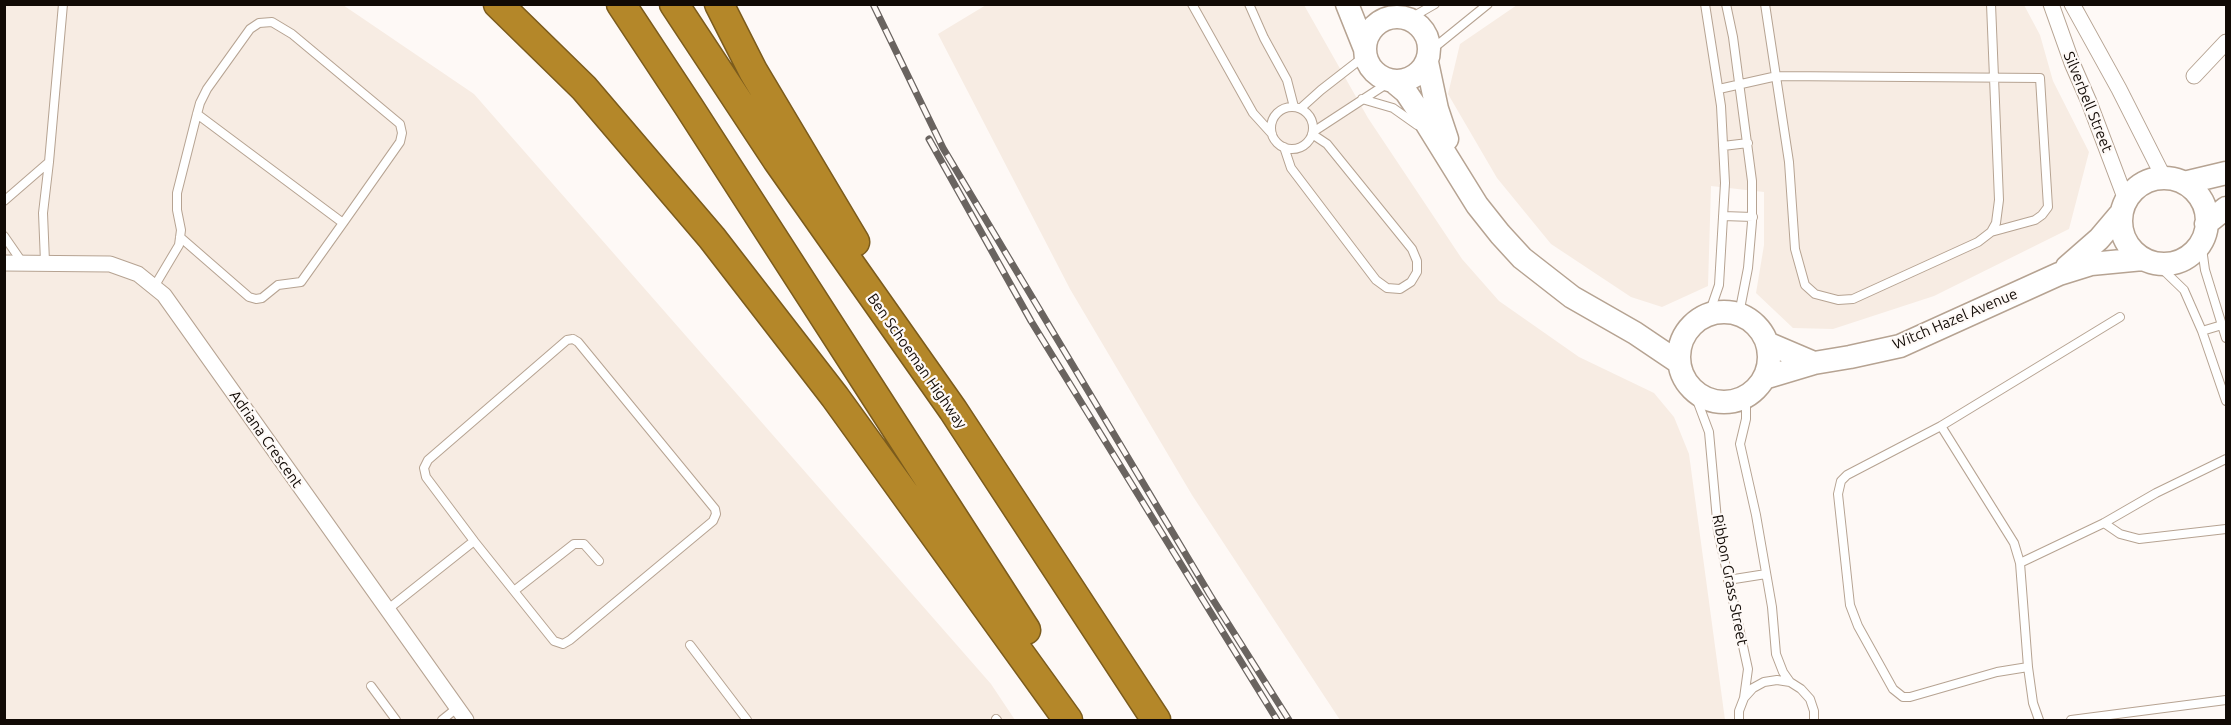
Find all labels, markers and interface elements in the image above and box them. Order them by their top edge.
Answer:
street label: Silverbell Street [2060,49,2116,155]
street label: Witch Hazel Avenue [1890,285,2020,353]
street label: Ben Schoeman Highway [864,290,970,432]
street label: Adriana Crescent [226,387,306,491]
street label: Ribbon Grass Street [1708,513,1752,647]

